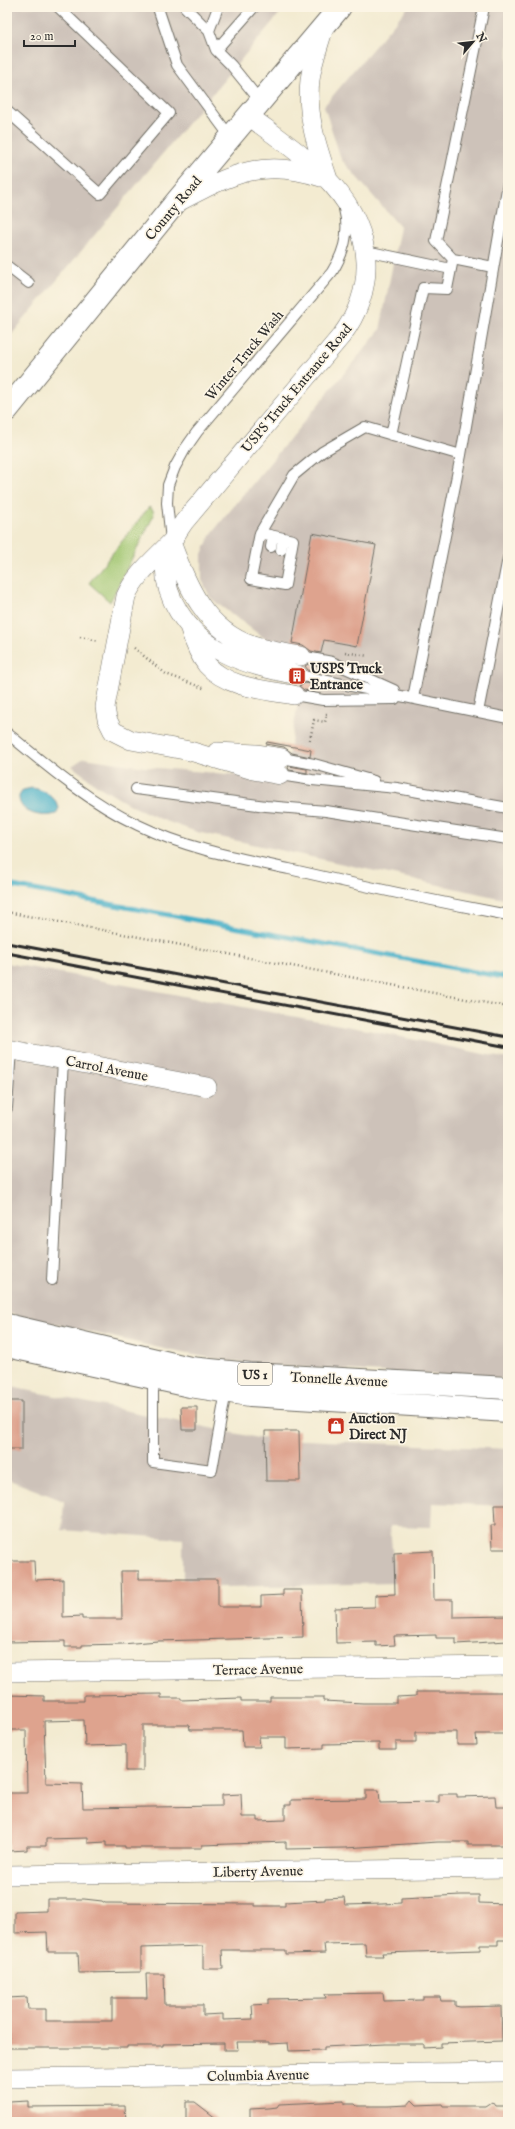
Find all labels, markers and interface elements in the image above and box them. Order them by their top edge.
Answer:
scale bar [24,22,75,48]
north arrow [453,22,493,62]
text: 20 m [30,29,53,44]
text: N [472,29,490,46]
street label: County Road [142,172,206,245]
street label: Winter Truck Wash [202,306,288,405]
street label: USPS Truck Entrance Road [237,320,356,457]
place label: USPS Truck Entrance [309,660,383,694]
building icon: USPS Truck Entrance [287,666,307,686]
street label: Carrol Avenue [64,1052,150,1086]
road number: US 1 [238,1363,272,1385]
street label: Tonnelle Avenue [290,1368,389,1392]
place label: Auction Direct NJ [348,1410,408,1444]
shop icon: Auction Direct NJ [326,1416,346,1436]
street label: Terrace Avenue [213,1660,304,1680]
street label: Liberty Avenue [213,1862,304,1882]
street label: Columbia Avenue [207,2066,310,2086]

